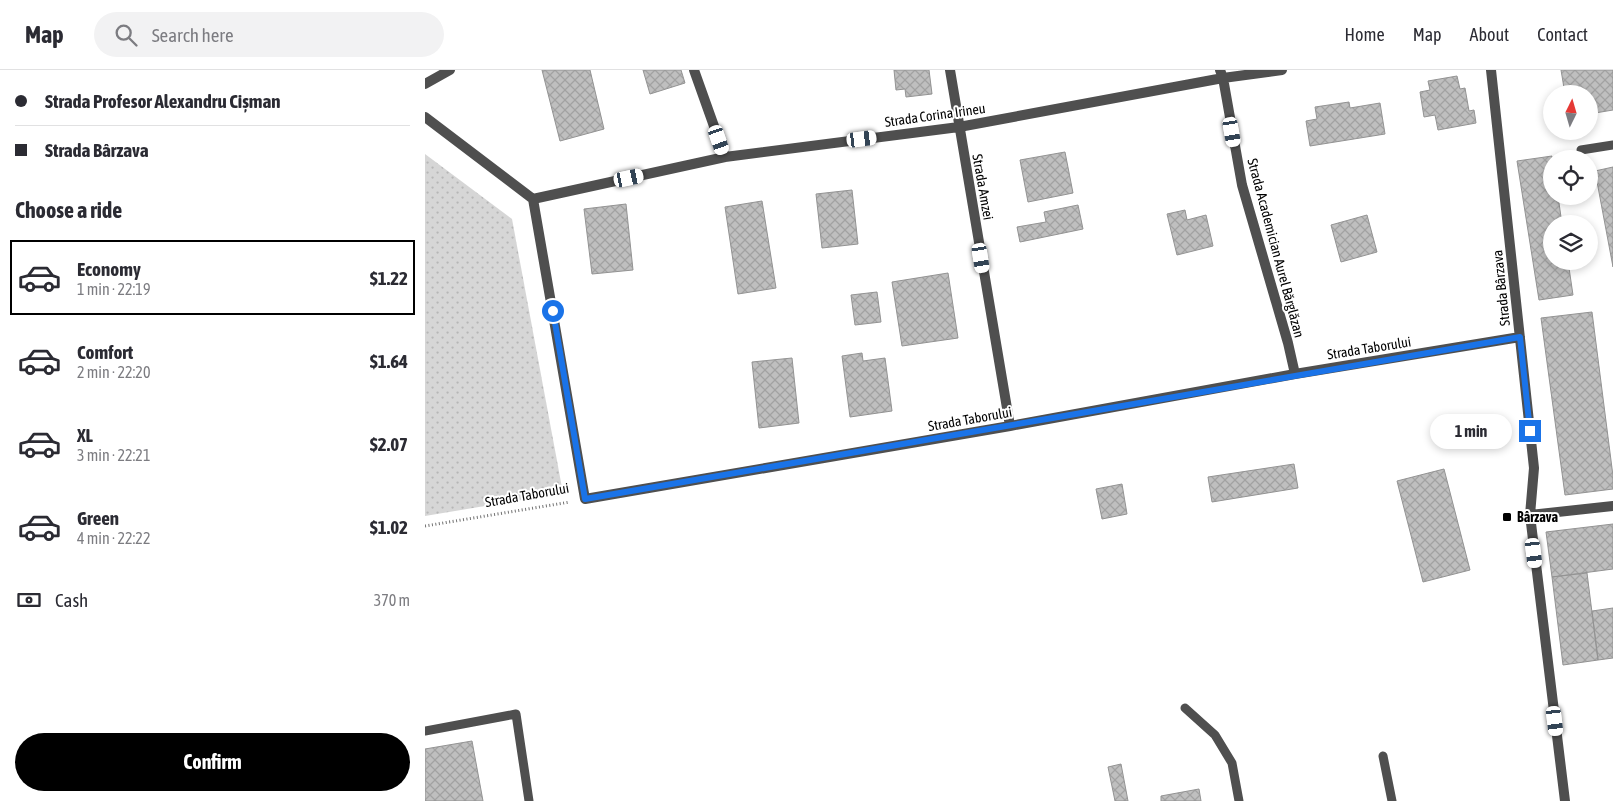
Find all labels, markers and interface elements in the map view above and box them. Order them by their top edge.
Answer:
search box [94,12,444,57]
text: Map [25,21,64,48]
icon: search [112,21,140,49]
text: Search here [152,24,234,46]
text: Home [1345,24,1385,45]
text: Map [1413,24,1442,45]
text: About [1470,24,1509,45]
text: Contact [1537,24,1588,45]
north arrow [1543,85,1597,140]
map controls [1543,85,1598,270]
text: Strada Profesor Alexandru Cișman [45,90,281,112]
street label: Strada Corina Irineu [884,100,986,130]
car [1222,116,1241,148]
car [707,123,730,157]
car [846,130,877,148]
text: Strada Bârzava [45,139,149,161]
button: locate [1543,150,1598,205]
street label: Strada Amzei [969,153,997,221]
street label: Strada Academician Aurel Bărglăzan [1244,157,1308,339]
car [612,168,645,188]
text: Choose a ride [15,197,122,223]
button: layers [1543,215,1598,270]
car [971,242,990,274]
street label: Strada Bârzava [1489,249,1513,327]
icon: car [17,255,62,300]
text: Economy [77,258,141,280]
text: $1.22 [370,267,408,289]
text: 1 min · 22:19 [77,280,150,298]
route start [542,300,564,322]
street label: Strada Taborului [1326,333,1412,363]
icon: car [17,338,62,383]
text: Comfort [77,341,133,363]
text: $1.64 [370,350,408,372]
text: 2 min · 22:20 [77,363,150,381]
street label: Strada Taborului [927,404,1013,434]
callout: 1 min [1430,414,1513,448]
route end [1519,420,1541,442]
icon: car [17,421,62,466]
text: 1 min [1455,422,1487,440]
text: XL [77,424,93,446]
text: $2.07 [370,433,408,455]
text: 3 min · 22:21 [77,446,150,464]
street label: Strada Taborului [484,480,570,510]
icon: car [17,504,62,549]
text: Green [77,507,119,529]
place label: Bârzava [1517,509,1558,525]
marker: Bârzava [1501,511,1513,523]
text: $1.02 [370,516,408,538]
text: 4 min · 22:22 [77,529,150,547]
car [1524,537,1543,569]
icon: cash [15,586,43,614]
text: Cash [55,589,88,611]
text: 370 m [374,591,410,609]
car [1545,705,1564,737]
button: Confirm [15,733,410,791]

